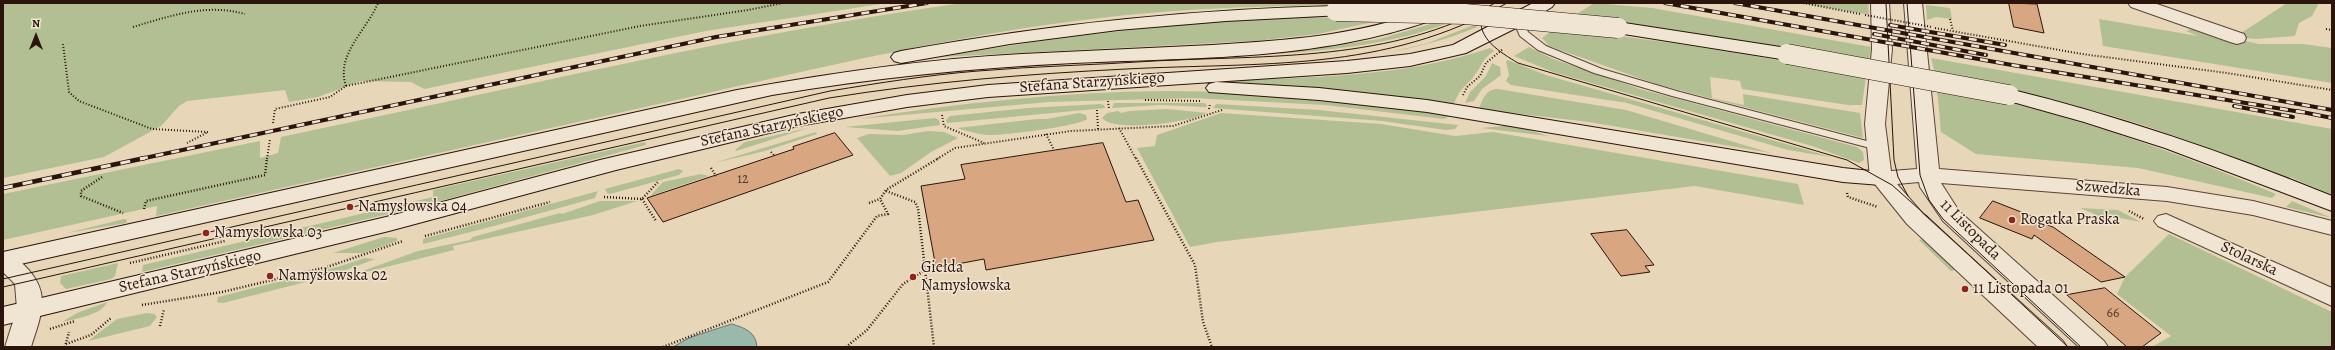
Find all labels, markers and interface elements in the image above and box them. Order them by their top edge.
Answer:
north arrow [16,16,56,56]
text: N [32,16,40,31]
street label: Stefana Starzyńskiego [1019,68,1165,98]
street label: Stefana Starzyńskiego [699,102,845,152]
house number: 12 [737,172,749,188]
street label: Szwedzka [2075,177,2141,201]
street label: 11 Listopada [1936,196,2004,264]
place label: Namysłowska 04 [358,197,467,217]
marker: Namysłowska 04 [345,202,355,212]
place label: Rogatka Praska [2020,210,2120,230]
marker: Rogatka Praska [2007,215,2017,225]
place label: Namysłowska 03 [214,223,322,243]
marker: Namysłowska 03 [201,228,211,238]
street label: Stolarska [2217,237,2281,281]
street label: Stefana Starzyńskiego [117,246,263,298]
place label: Giełda Namysłowska [921,258,1011,296]
place label: Namysłowska 02 [278,266,387,286]
marker: Namysłowska 02 [265,271,275,281]
marker: Giełda Namysłowska [908,272,918,282]
place label: 11 Listopada 01 [1973,279,2069,299]
marker: 11 Listopada 01 [1960,284,1970,294]
house number: 66 [2107,306,2119,322]

